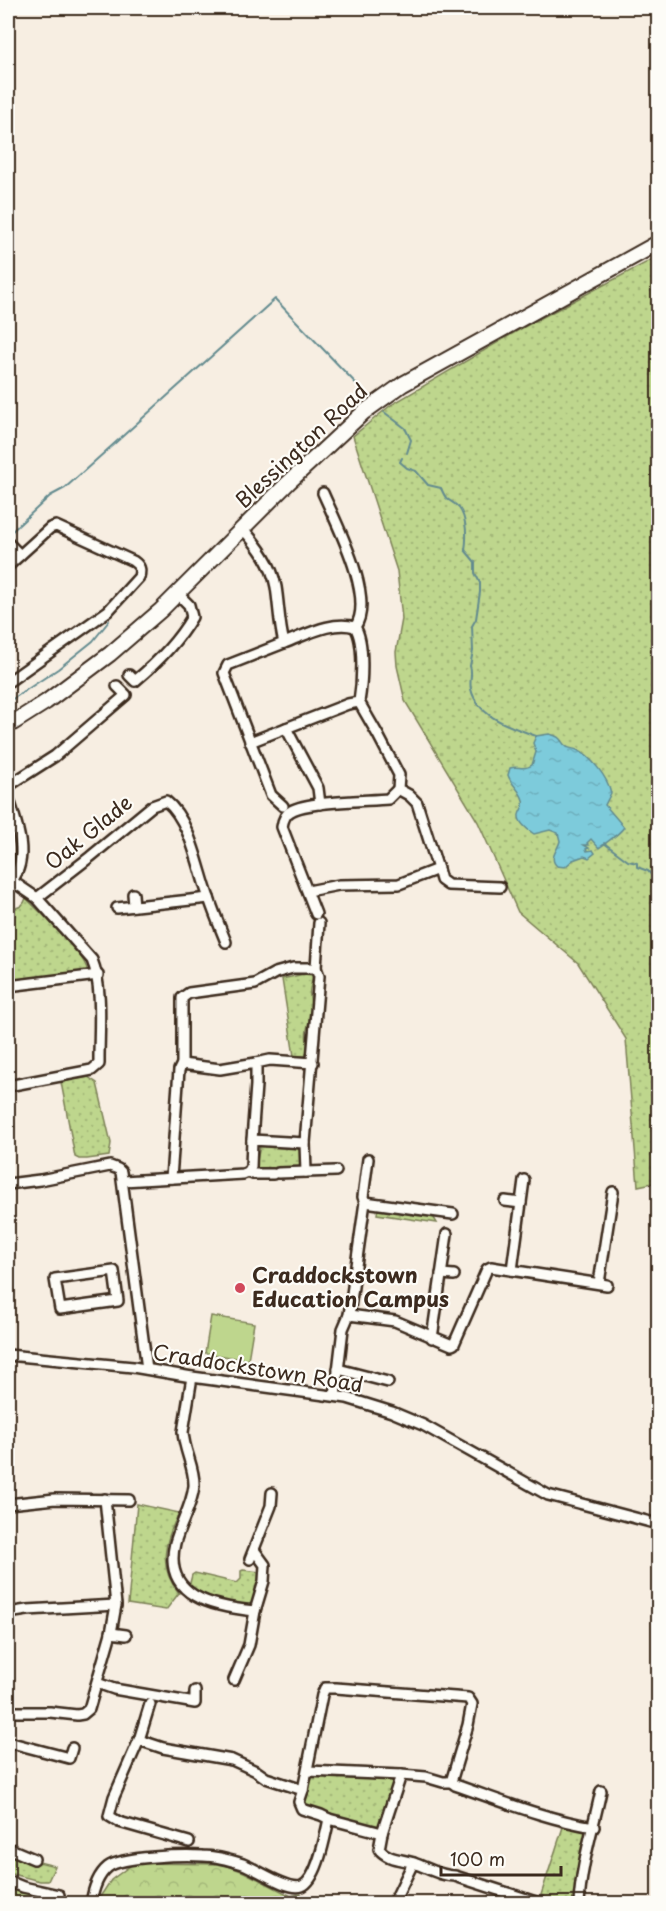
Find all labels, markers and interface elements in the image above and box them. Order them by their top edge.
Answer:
street label: Blessington Road [227,375,374,515]
street label: Oak Glade [37,786,138,877]
place label: Craddockstown Education Campus [252,1258,449,1314]
marker: Craddockstown Education Campus [233,1281,247,1295]
street label: Craddockstown Road [151,1335,366,1399]
scale bar [441,1839,561,1877]
text: 100 m [450,1845,505,1872]

